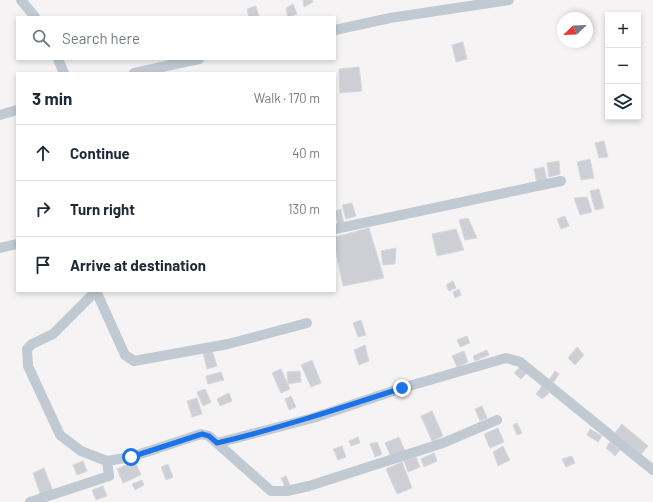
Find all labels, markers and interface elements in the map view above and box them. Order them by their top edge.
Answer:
north arrow [557,12,593,48]
map controls [605,12,641,120]
button: + [605,12,641,48]
search box [16,16,336,60]
icon: search [30,27,52,49]
text: Search here [62,29,140,47]
button: − [605,48,641,84]
button: layers [605,84,641,120]
text: 3 min [32,88,72,108]
text: Walk · 170 m [254,90,320,106]
icon: ahead [32,142,54,164]
text: Continue [70,144,130,162]
text: 40 m [292,145,320,161]
icon: right [32,198,54,220]
text: Turn right [70,200,135,218]
text: 130 m [288,201,320,217]
icon: arrive [32,254,54,276]
text: Arrive at destination [70,256,206,274]
route end [393,379,411,397]
route start [122,448,140,466]

